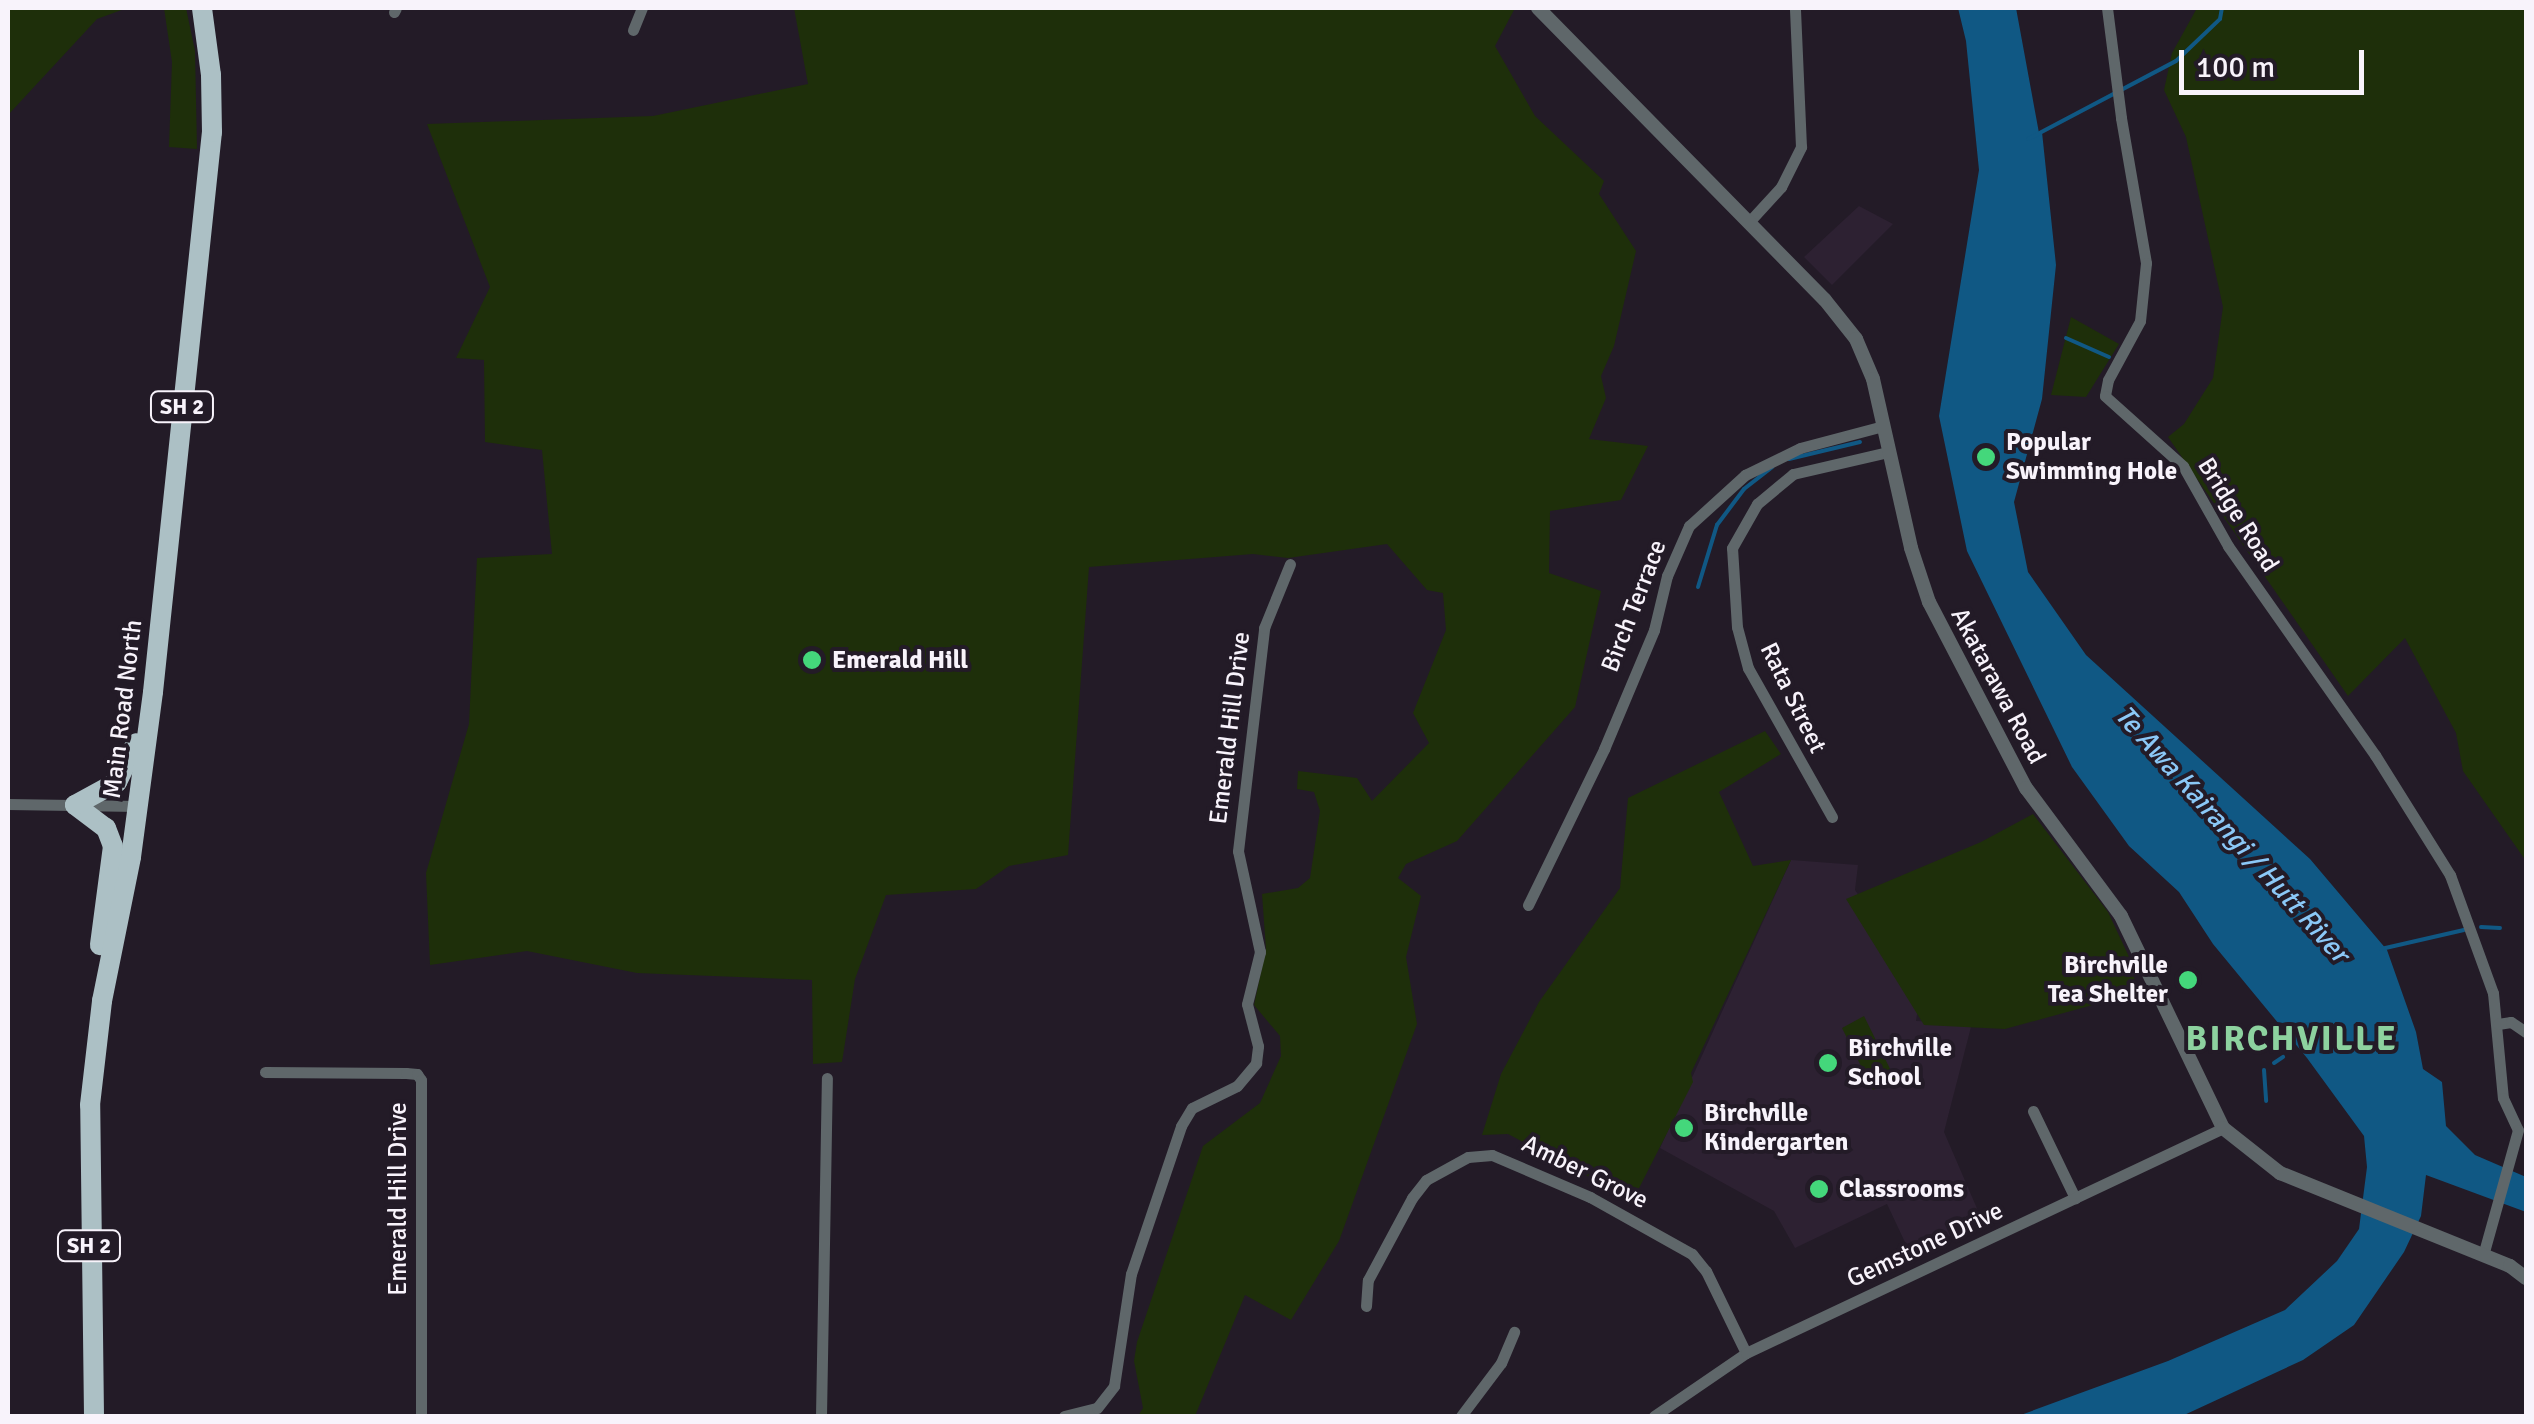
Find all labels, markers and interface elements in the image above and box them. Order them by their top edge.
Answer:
scale bar [2184,30,2369,92]
text: 100 m [2196,49,2275,86]
road number: SH 2 [150,390,214,424]
place label: Popular Swimming Hole [2006,428,2177,487]
marker: Popular Swimming Hole [1975,446,1997,468]
street label: Bridge Road [2191,452,2285,578]
street label: Birch Terrace [1595,536,1673,676]
street label: Akatarawa Road [1944,603,2052,769]
street label: Main Road North [97,618,149,800]
street label: Emerald Hill Drive [1203,630,1257,826]
street label: Rata Street [1753,638,1833,758]
place label: Emerald Hill [832,645,968,675]
marker: Emerald Hill [801,649,823,671]
water label: Te Awa Kairangi / Hutt River [2108,699,2356,969]
place label: Birchville Tea Shelter [2048,951,2168,1010]
marker: Birchville Tea Shelter [2177,969,2199,991]
district label: BIRCHVILLE [2186,1018,2398,1060]
place label: Birchville School [1848,1034,1952,1093]
marker: Birchville School [1817,1052,1839,1074]
place label: Birchville Kindergarten [1704,1099,1848,1158]
street label: Emerald Hill Drive [383,1102,413,1296]
marker: Birchville Kindergarten [1673,1117,1695,1139]
street label: Amber Grove [1517,1129,1653,1215]
place label: Classrooms [1839,1174,1964,1204]
marker: Classrooms [1808,1178,1830,1200]
street label: Gemstone Drive [1842,1196,2008,1294]
road number: SH 2 [56,1229,122,1263]

